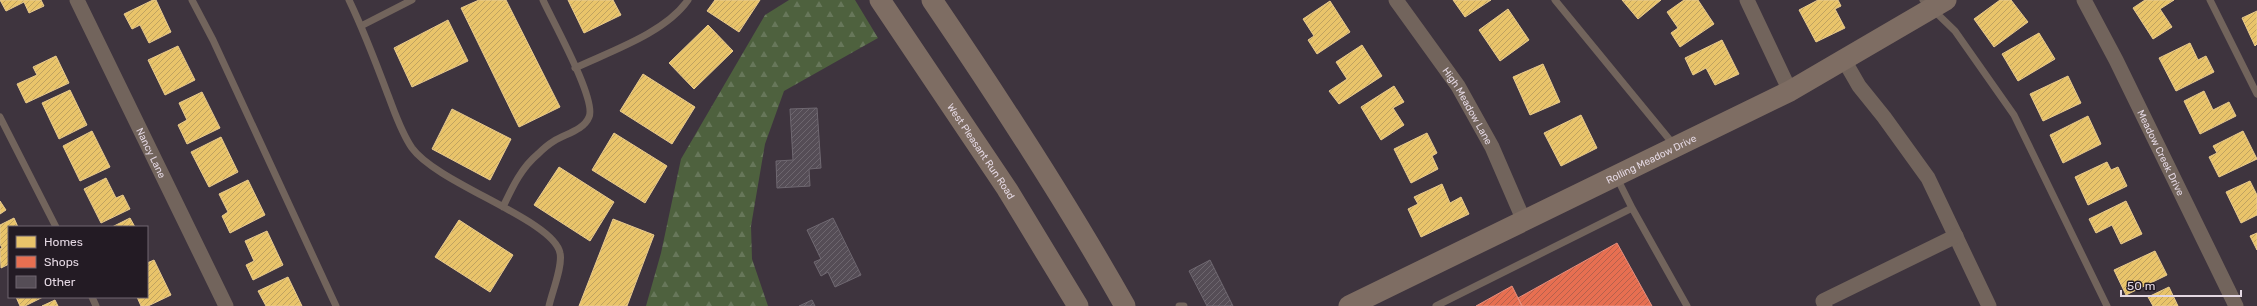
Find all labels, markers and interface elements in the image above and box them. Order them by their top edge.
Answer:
street label: High Meadow Lane [1439,65,1495,147]
street label: West Pleasant Run Road [944,101,1017,202]
street label: Meadow Creek Drive [2134,108,2186,198]
street label: Nancy Lane [133,126,168,181]
street label: Rolling Meadow Drive [1604,132,1699,187]
legend [8,226,148,298]
text: Homes [44,235,83,249]
text: Shops [44,255,79,269]
scale bar [2121,272,2241,298]
text: Other [44,275,76,289]
text: 50 m [2127,279,2155,293]

